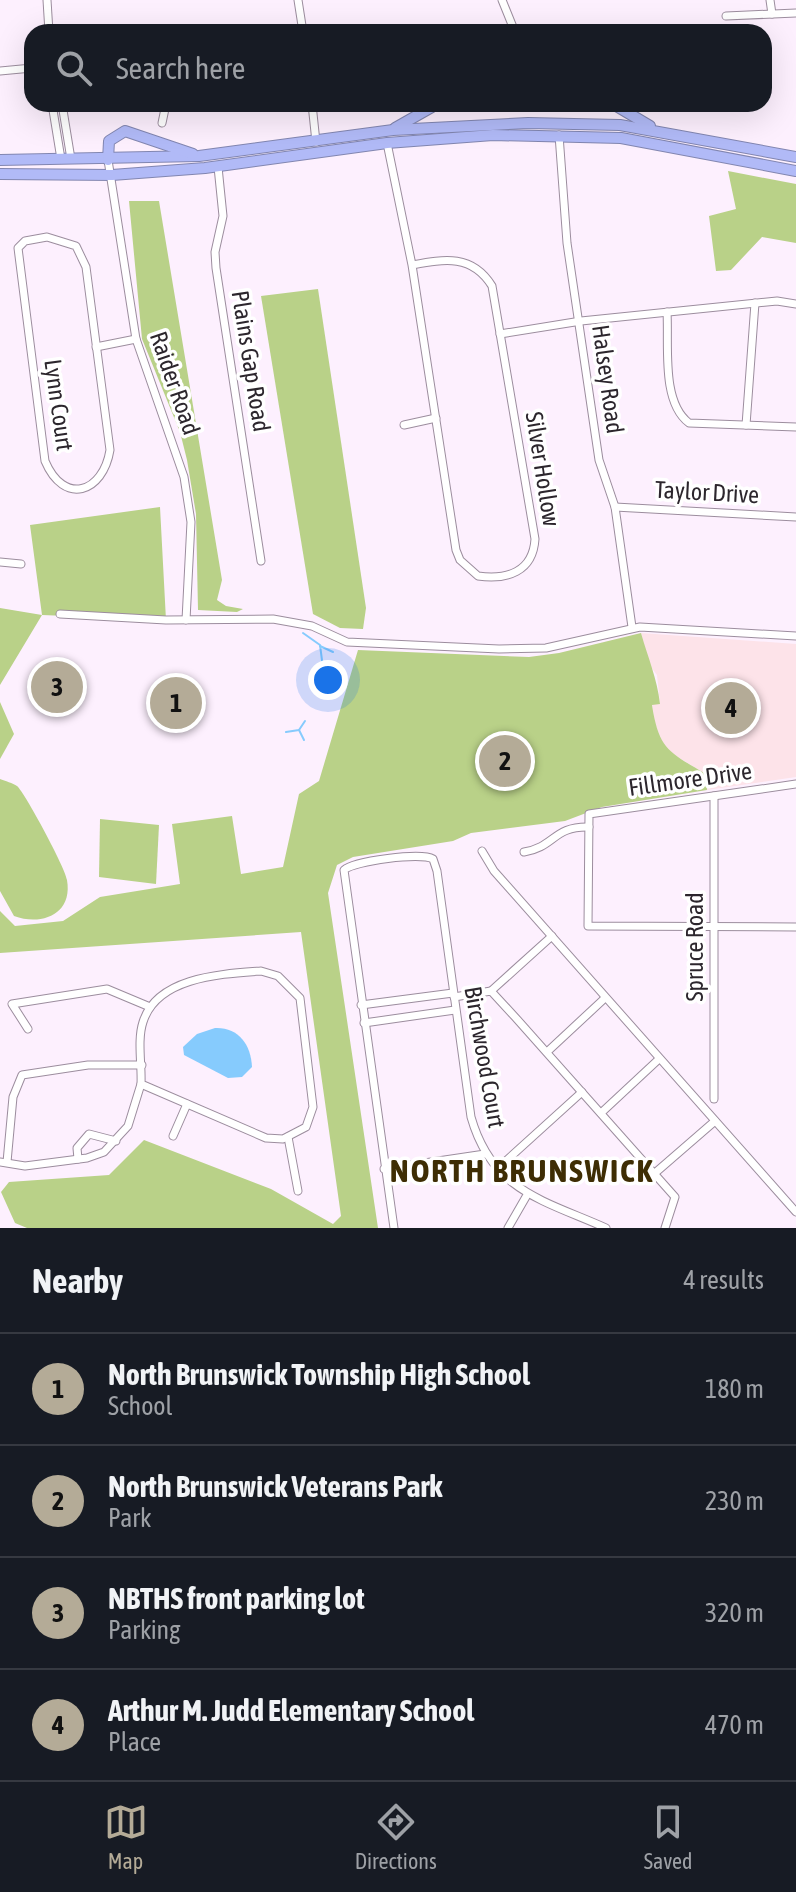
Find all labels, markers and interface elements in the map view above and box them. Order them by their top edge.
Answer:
search box [24,24,772,112]
icon: search [52,46,96,90]
text: Search here [116,51,245,85]
street label: Plains Gap Road [227,288,275,434]
street label: Halsey Road [587,323,629,435]
street label: Raider Road [145,328,205,438]
street label: Lynn Court [39,357,79,453]
street label: Silver Hollow [521,410,565,528]
street label: Taylor Drive [654,476,760,508]
pin: 3 [31,657,83,717]
your location [308,660,348,700]
pin: 1 [150,673,202,733]
pin: 4 [705,678,757,738]
pin: 2 [479,731,531,791]
street label: Fillmore Drive [627,757,753,801]
street label: Spruce Road [681,892,708,1002]
street label: Birchwood Court [459,984,511,1130]
district label: NORTH BRUNSWICK [390,1152,654,1189]
text: Nearby [32,1261,123,1300]
text: 4 results [683,1265,764,1295]
text: North Brunswick Township High School [108,1357,530,1391]
text: 1 [52,1374,64,1404]
text: 180 m [705,1374,764,1404]
text: School [108,1391,172,1421]
text: North Brunswick Veterans Park [108,1469,443,1503]
text: 2 [52,1486,64,1516]
text: 230 m [705,1486,764,1516]
text: Park [108,1503,151,1533]
text: NBTHS front parking lot [108,1581,365,1615]
text: 3 [52,1598,64,1628]
text: 320 m [705,1598,764,1628]
text: Parking [108,1615,180,1645]
text: Arthur M. Judd Elementary School [108,1693,474,1727]
text: 4 [52,1710,64,1740]
text: 470 m [705,1710,764,1740]
text: Place [108,1727,161,1757]
tab: Map [104,1800,148,1874]
tab: Directions [355,1800,437,1874]
tab: Saved [644,1800,692,1874]

